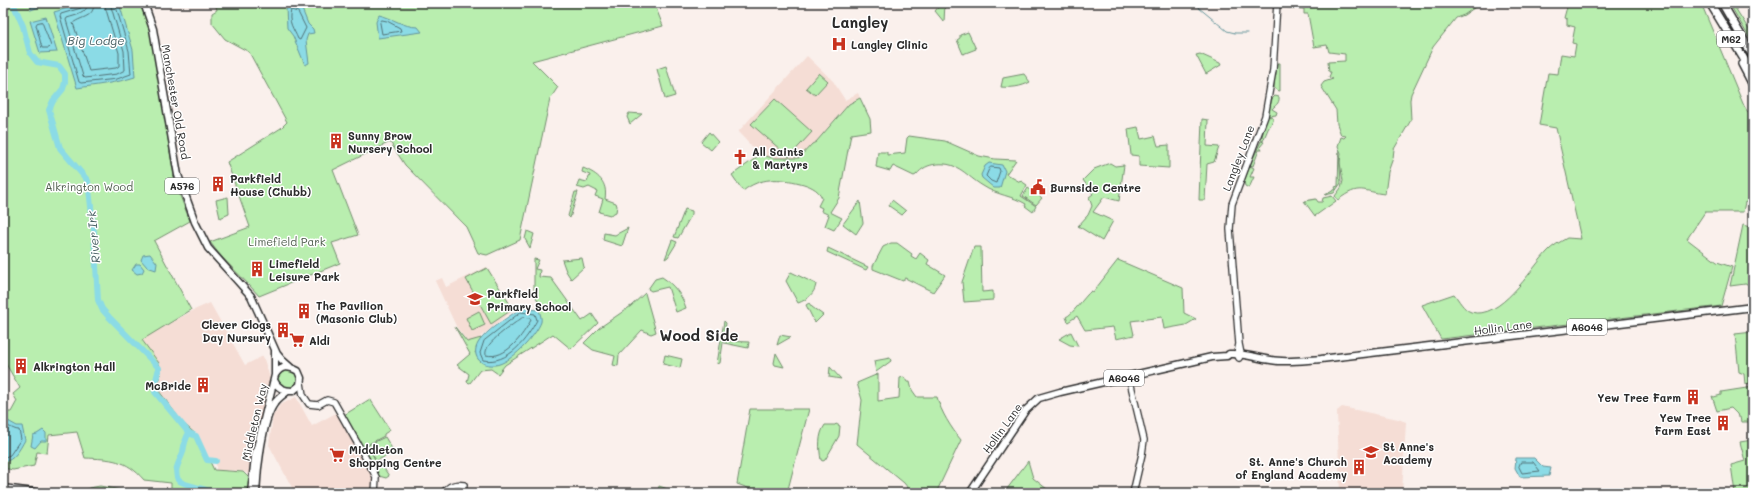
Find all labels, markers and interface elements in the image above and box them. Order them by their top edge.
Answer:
district label: Langley [832,12,888,32]
road number: M62 [1717,31,1745,47]
water label: Big Lodge [67,32,125,48]
hospital icon: Langley Clinic [830,35,848,53]
place label: Langley Clinic [851,37,928,52]
street label: Manchester Old Road [158,43,194,161]
street label: Langley Lane [1219,123,1258,193]
place label: Sunny Brow Nursery School [348,128,432,156]
building icon: Sunny Brow Nursery School [327,132,345,150]
place label: All Saints & Martyrs [752,144,808,172]
church icon: All Saints & Martyrs [731,148,749,166]
place label: Parkfield House (Chubb) [230,171,311,199]
building icon: Parkfield House (Chubb) [209,175,227,193]
road number: A576 [165,178,199,194]
public building icon: Burnside Centre [1029,178,1047,196]
park label: Alkrington Wood [45,179,133,194]
place label: Burnside Centre [1050,180,1141,195]
water label: River Irk [83,209,103,264]
park label: Limefield Park [248,234,326,249]
place label: Limefield Leisure Park [269,256,340,284]
building icon: Limefield Leisure Park [248,260,266,278]
place label: Parkfield Primary School [487,286,571,314]
school or university icon: Parkfield Primary School [466,290,484,308]
place label: The Pavilion (Masonic Club) [316,298,397,326]
building icon: The Pavilion (Masonic Club) [295,302,313,320]
street label: Hollin Lane [1473,316,1533,338]
place label: Clever Clogs Day Nursury [201,317,271,345]
road number: A6046 [1567,319,1607,335]
building icon: Clever Clogs Day Nursury [274,321,292,339]
district label: Wood Side [660,325,738,345]
supermarket icon: Aldi [288,331,306,349]
place label: Aldi [309,333,330,348]
building icon: Alkrington Hall [12,357,30,375]
place label: Alkrington Hall [33,359,115,374]
road number: A6046 [1104,370,1144,386]
building icon: McBride [194,376,212,394]
place label: McBride [145,378,191,393]
street label: Middleton Way [238,382,270,462]
building icon: Yew Tree Farm [1684,388,1702,406]
place label: Yew Tree Farm [1597,390,1681,405]
street label: Hollin Lane [979,400,1025,456]
place label: Yew Tree Farm East [1655,410,1711,438]
building icon: Yew Tree Farm East [1714,414,1732,432]
place label: St Anne's Academy [1383,439,1435,467]
place label: Middleton Shopping Centre [349,442,442,470]
school or university icon: St Anne's Academy [1362,443,1380,461]
supermarket icon: Middleton Shopping Centre [328,446,346,464]
place label: St. Anne's Church of England Academy [1236,454,1347,482]
building icon: St. Anne's Church of England Academy [1350,458,1368,476]

